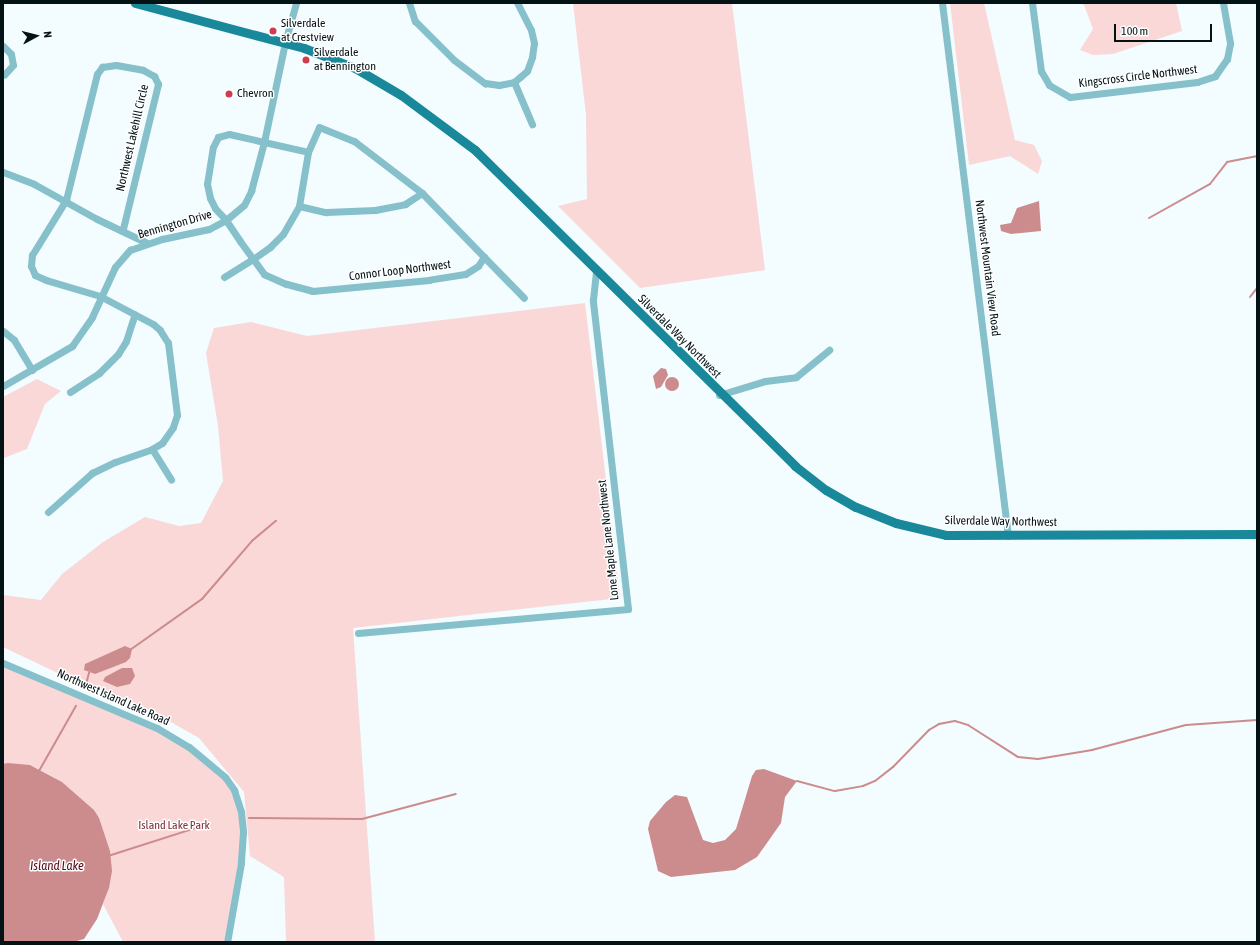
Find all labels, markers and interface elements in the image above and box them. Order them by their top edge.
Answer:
north arrow [16,16,56,56]
scale bar [1116,16,1214,42]
place label: Silverdale at Crestview [281,17,334,45]
text: 100 m [1121,24,1148,38]
marker: Silverdale at Crestview [268,26,278,36]
text: N [42,31,54,38]
place label: Silverdale at Bennington [314,46,376,74]
marker: Silverdale at Bennington [301,55,311,65]
street label: Kingscross Circle Northwest [1078,63,1198,91]
street label: Northwest Lakehill Circle [114,83,152,193]
place label: Chevron [237,87,273,101]
marker: Chevron [224,89,234,99]
street label: Northwest Mountain View Road [971,199,1003,337]
street label: Bennington Drive [136,208,214,242]
street label: Connor Loop Northwest [348,258,452,284]
street label: Silverdale Way Northwest [634,292,724,382]
street label: Lone Maple Lane Northwest [595,479,623,601]
street label: Silverdale Way Northwest [945,514,1057,530]
street label: Northwest Island Lake Road [54,667,172,729]
park label: Island Lake Park [138,819,210,833]
water label: Island Lake [30,858,84,874]

